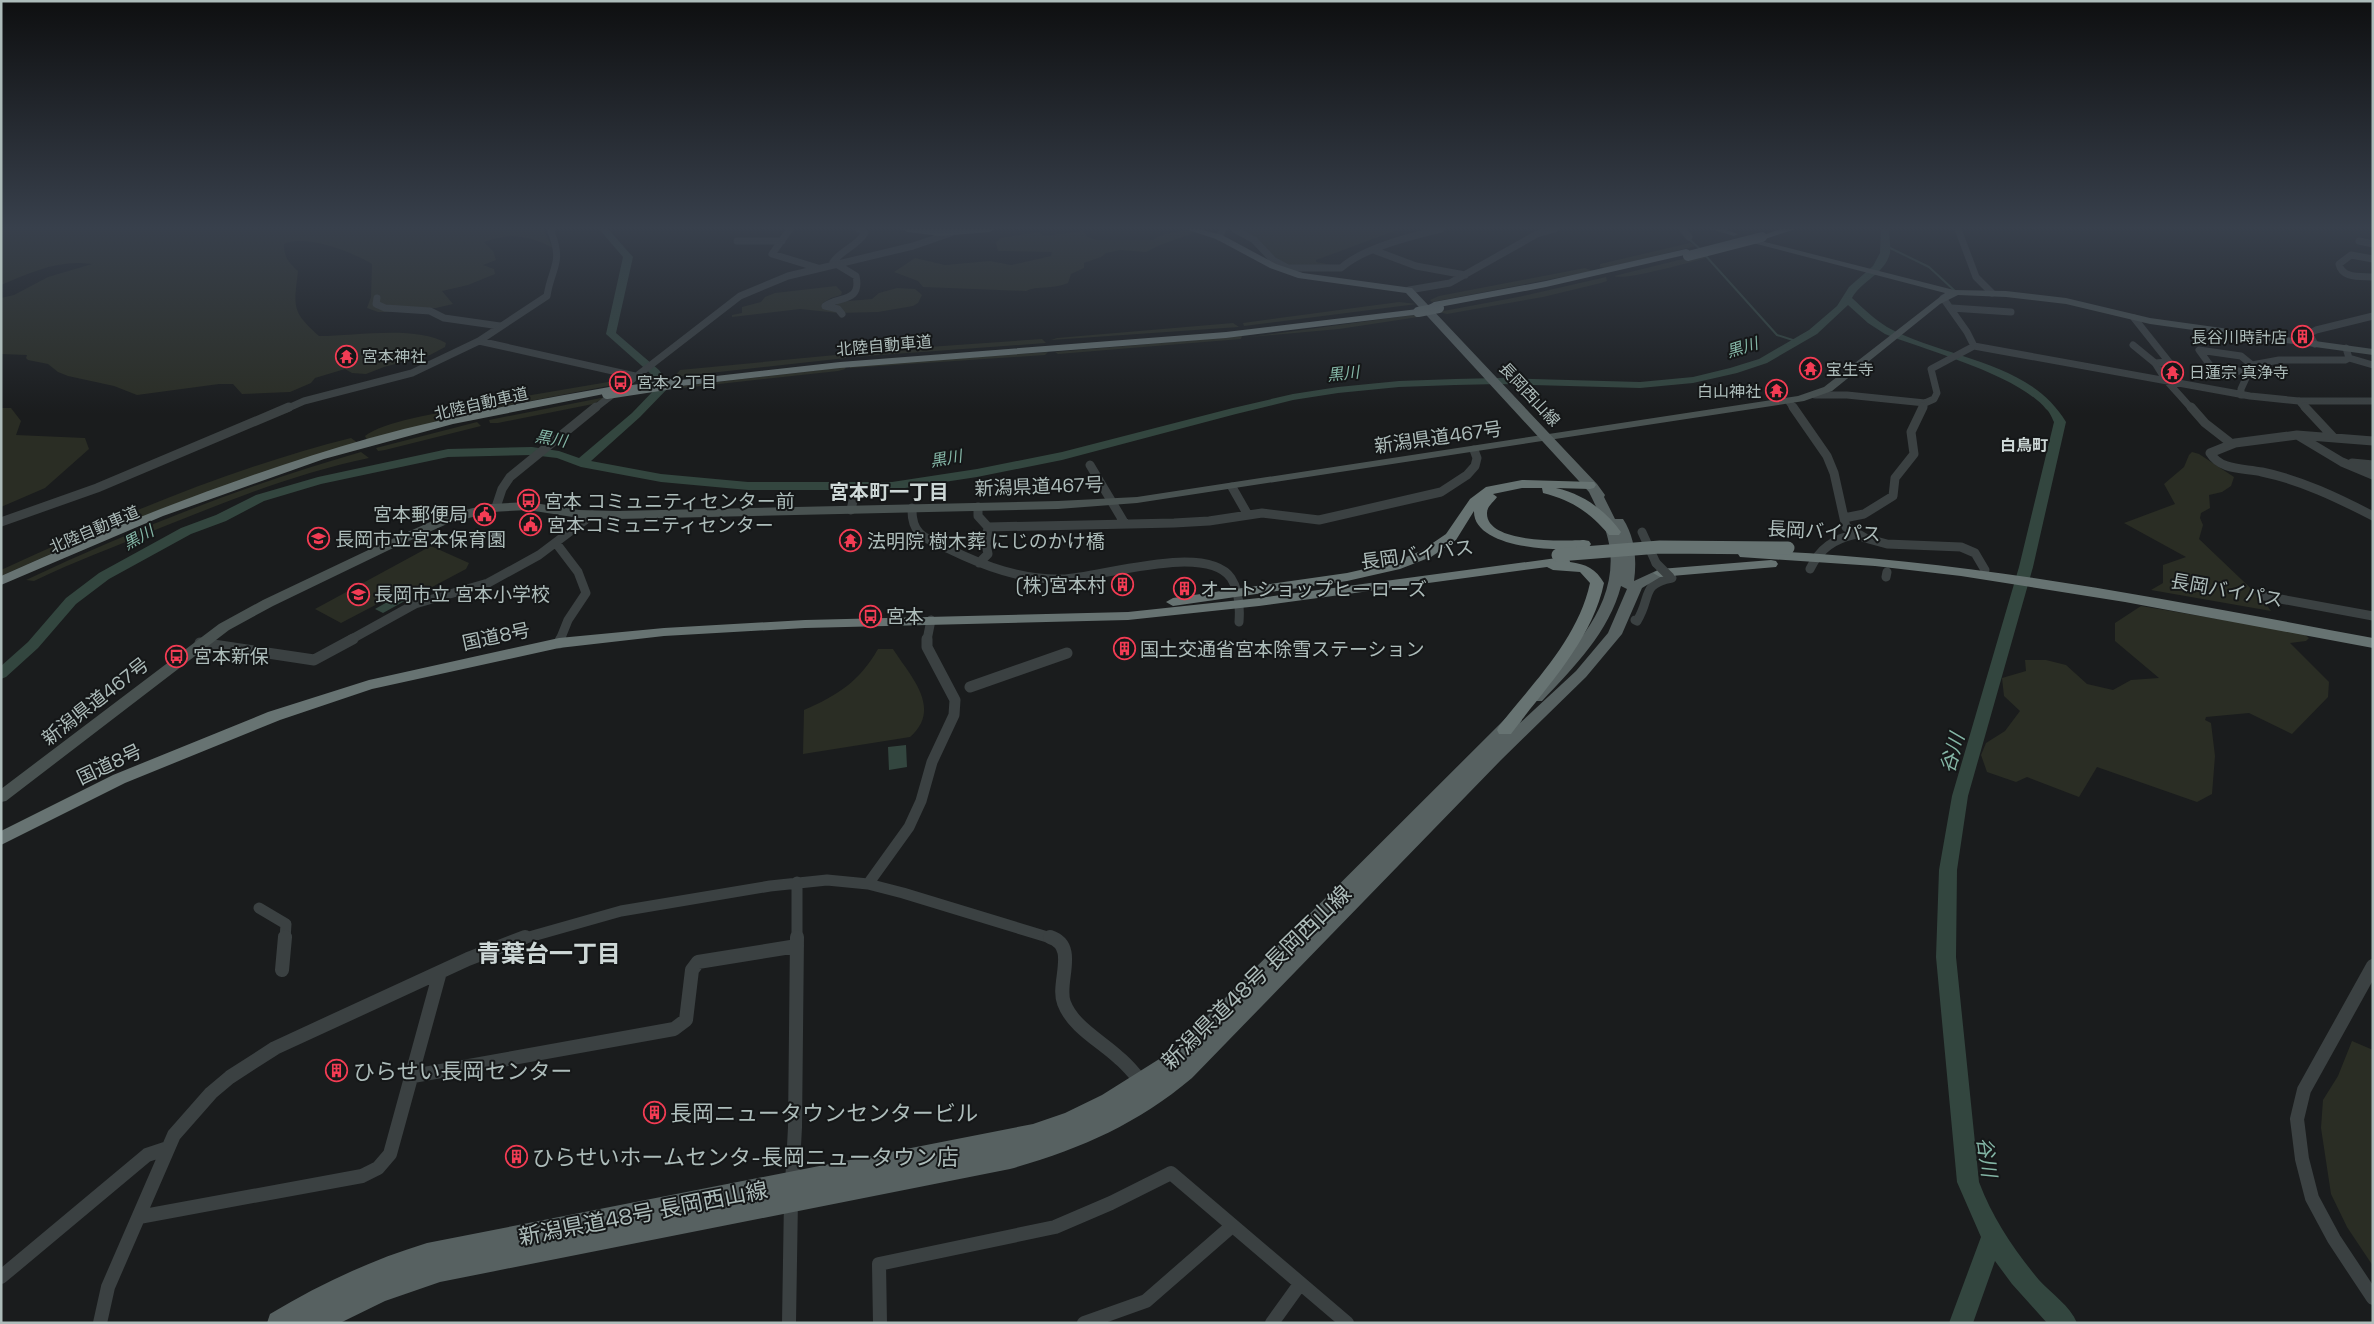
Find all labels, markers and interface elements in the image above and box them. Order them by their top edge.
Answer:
building icon: 長谷川時計店 [2291,325,2315,349]
place label: 長谷川時計店 [2191,327,2287,348]
street label: 北陸自動車道 [835,331,933,360]
water label: 黒川 [1724,332,1762,362]
temple icon: 宮本神社 [334,344,358,368]
place label: 宮本神社 [362,346,426,367]
temple icon: 宝生寺 [1798,357,1822,381]
street label: 長岡西山線 [1495,358,1565,431]
place label: 宝生寺 [1826,359,1874,380]
temple icon: 日蓮宗 真浄寺 [2161,360,2185,384]
water label: 黒川 [1326,361,1362,386]
place label: 日蓮宗 真浄寺 [2189,362,2289,383]
bus stop icon: 宮本２丁目 [609,370,633,394]
place label: 宮本２丁目 [637,372,717,393]
temple icon: 白山神社 [1765,379,1789,403]
place label: 白山神社 [1697,381,1761,402]
street label: 北陸自動車道 [432,382,530,425]
street label: 新潟県道467号 [1372,416,1504,459]
water label: 黒川 [533,425,570,452]
district label: 白鳥町 [2000,435,2048,456]
water label: 黒川 [928,445,966,472]
street label: 新潟県道467号 [974,472,1104,501]
district label: 宮本町一丁目 [829,479,949,505]
bus stop icon: 宮本 コミュニティセンター前 [516,489,540,513]
place label: 宮本 コミュニティセンター前 [544,489,795,514]
street label: 北陸自動車道 [46,501,142,558]
place label: 宮本郵便局 [373,502,468,527]
public building icon: 宮本郵便局 [472,502,496,526]
public building icon: 宮本コミュニティセンター [519,513,543,537]
place label: 宮本コミュニティセンター [547,513,774,538]
street label: 長岡バイパス [1767,516,1881,547]
water label: 黒川 [119,520,159,554]
school or university icon: 長岡市立宮本保育園 [307,527,331,551]
place label: 長岡市立宮本保育園 [335,527,506,552]
temple icon: 法明院 樹木葬 にじのかけ橋 [839,529,863,553]
place label: 法明院 樹木葬 にじのかけ橋 [867,529,1105,554]
street label: 長岡バイパス [1359,534,1475,575]
street label: 長岡バイパス [2169,568,2285,613]
place label: (株)宮本村 [1016,573,1106,598]
building icon: (株)宮本村 [1110,573,1134,597]
building icon: オートショップヒーローズ [1172,577,1196,601]
place label: オートショップヒーローズ [1200,577,1427,602]
school or university icon: 長岡市立 宮本小学校 [346,582,370,606]
place label: 長岡市立 宮本小学校 [374,582,550,607]
bus stop icon: 宮本 [858,604,882,628]
place label: 宮本 [886,604,924,629]
street label: 国道8号 [460,617,532,656]
building icon: 国土交通省宮本除雪ステーション [1112,637,1136,661]
place label: 国土交通省宮本除雪ステーション [1140,637,1425,662]
bus stop icon: 宮本新保 [165,644,189,668]
place label: 宮本新保 [193,644,269,669]
street label: 新潟県道467号 [37,652,154,751]
water label: 谷川 [1934,728,1971,776]
street label: 国道8号 [73,739,146,790]
street label: 新潟県道48号 長岡西山線 [1155,879,1357,1075]
district label: 青葉台一丁目 [477,938,621,969]
place label: ひらせい長岡センター [353,1057,573,1085]
building icon: ひらせい長岡センター [325,1059,349,1083]
place label: 長岡ニュータウンセンタービル [670,1099,978,1127]
building icon: 長岡ニュータウンセンタービル [642,1101,666,1125]
water label: 谷川 [1971,1135,2003,1181]
place label: ひらせいホームセンタ-長岡ニュータウン店 [532,1143,959,1171]
building icon: ひらせいホームセンタ-長岡ニュータウン店 [504,1145,528,1169]
street label: 新潟県道48号 長岡西山線 [516,1175,770,1251]

